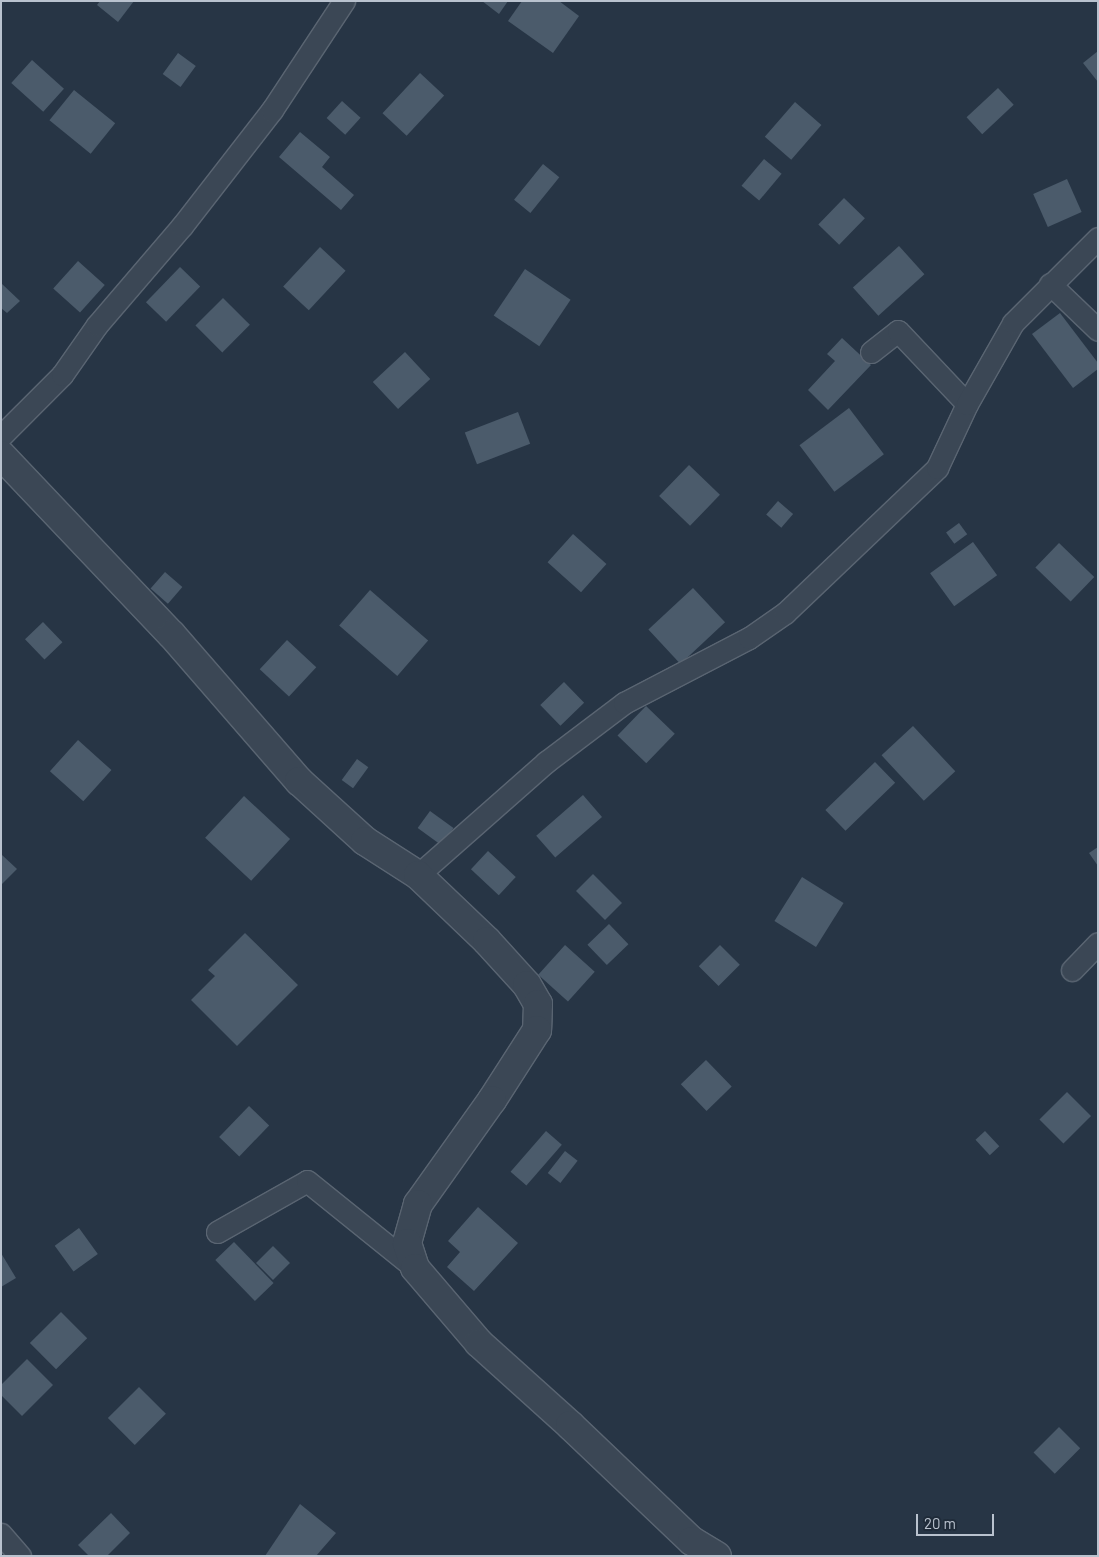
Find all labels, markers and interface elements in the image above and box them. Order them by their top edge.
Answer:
scale bar [919,1504,996,1536]
text: 20 m [924,1514,956,1532]

